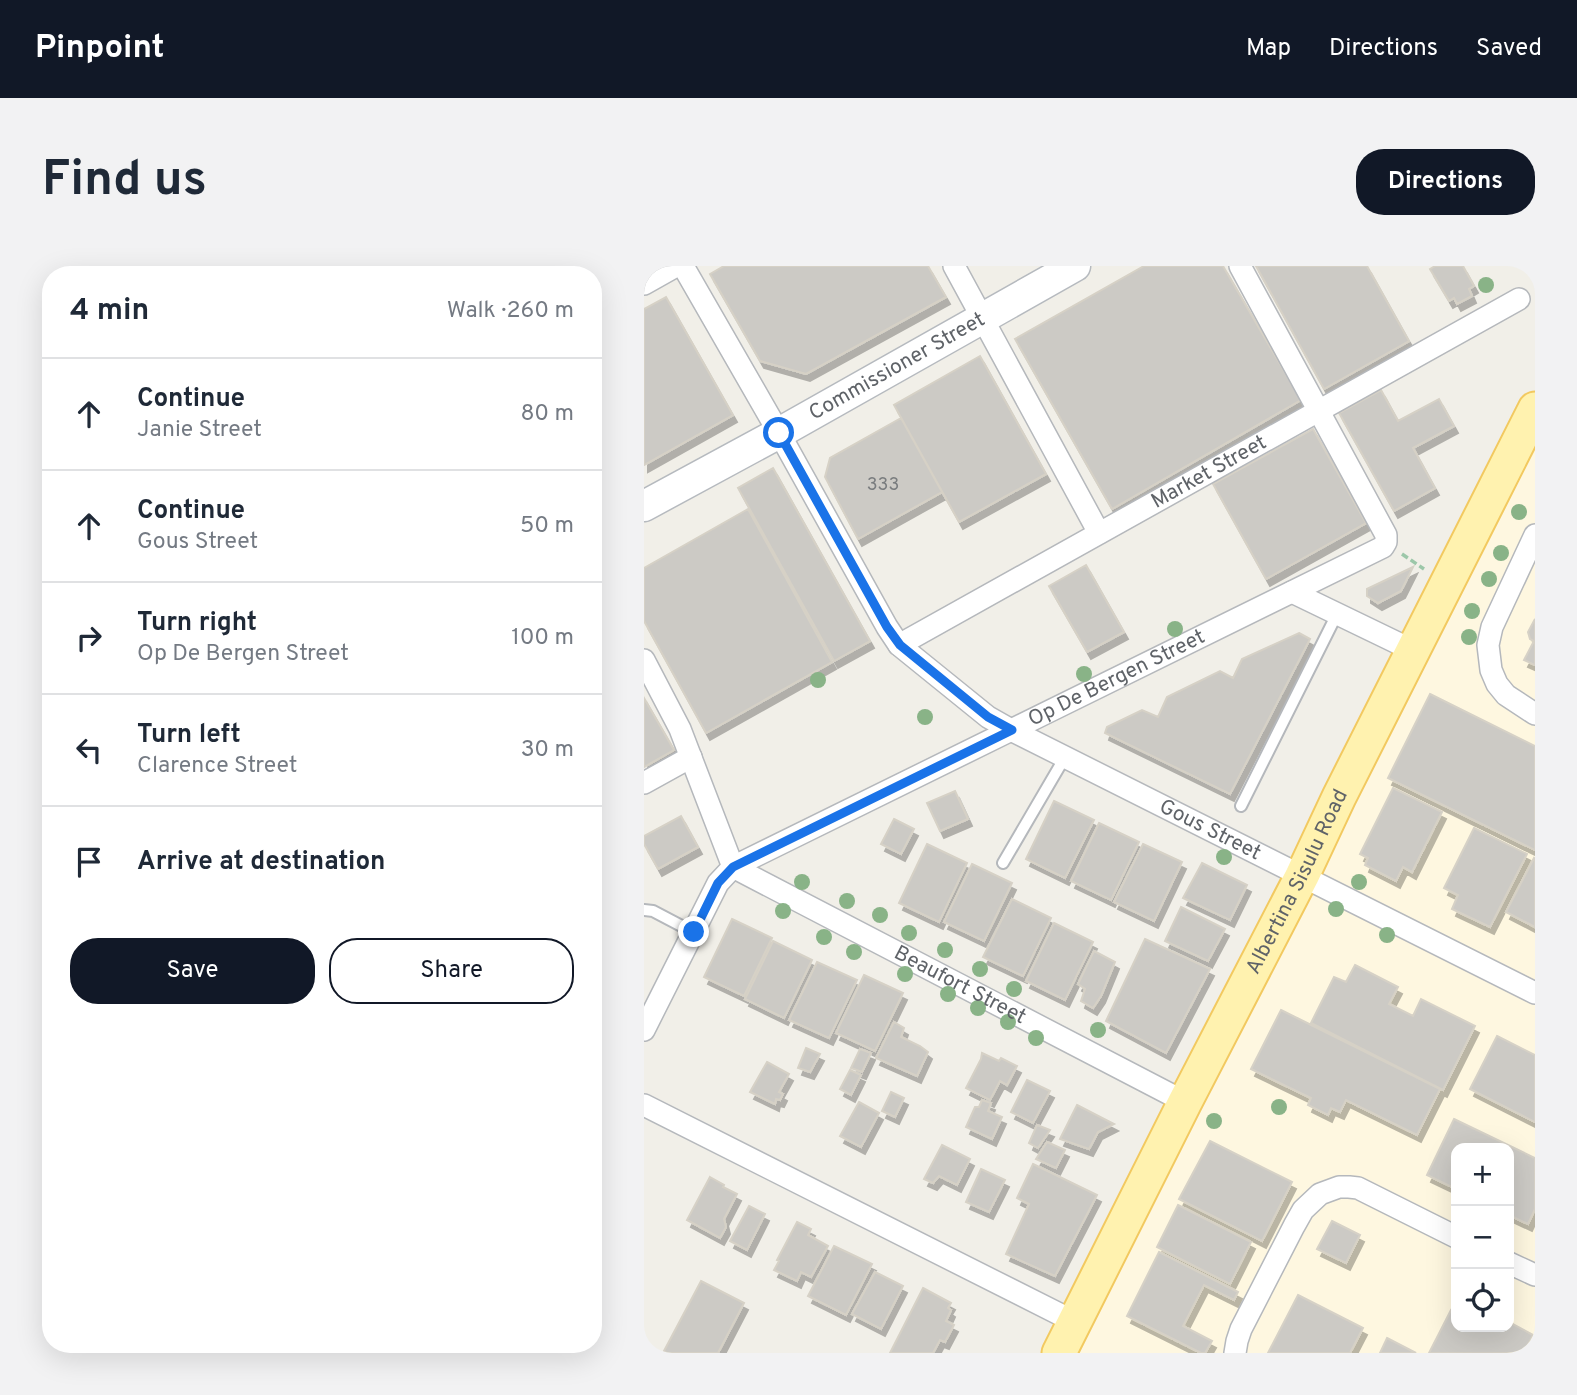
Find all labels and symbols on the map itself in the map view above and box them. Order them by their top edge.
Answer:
street label: Commissioner Street [804,306,990,427]
route start [763,417,794,448]
street label: Market Street [1147,429,1271,515]
house number: 333 [867,474,899,497]
street label: Op De Bergen Street [1024,623,1209,733]
street label: Albertina Sisulu Road [1240,785,1354,979]
street label: Gous Street [1155,793,1266,867]
route end [678,916,709,947]
street label: Beaufort Street [889,940,1031,1031]

